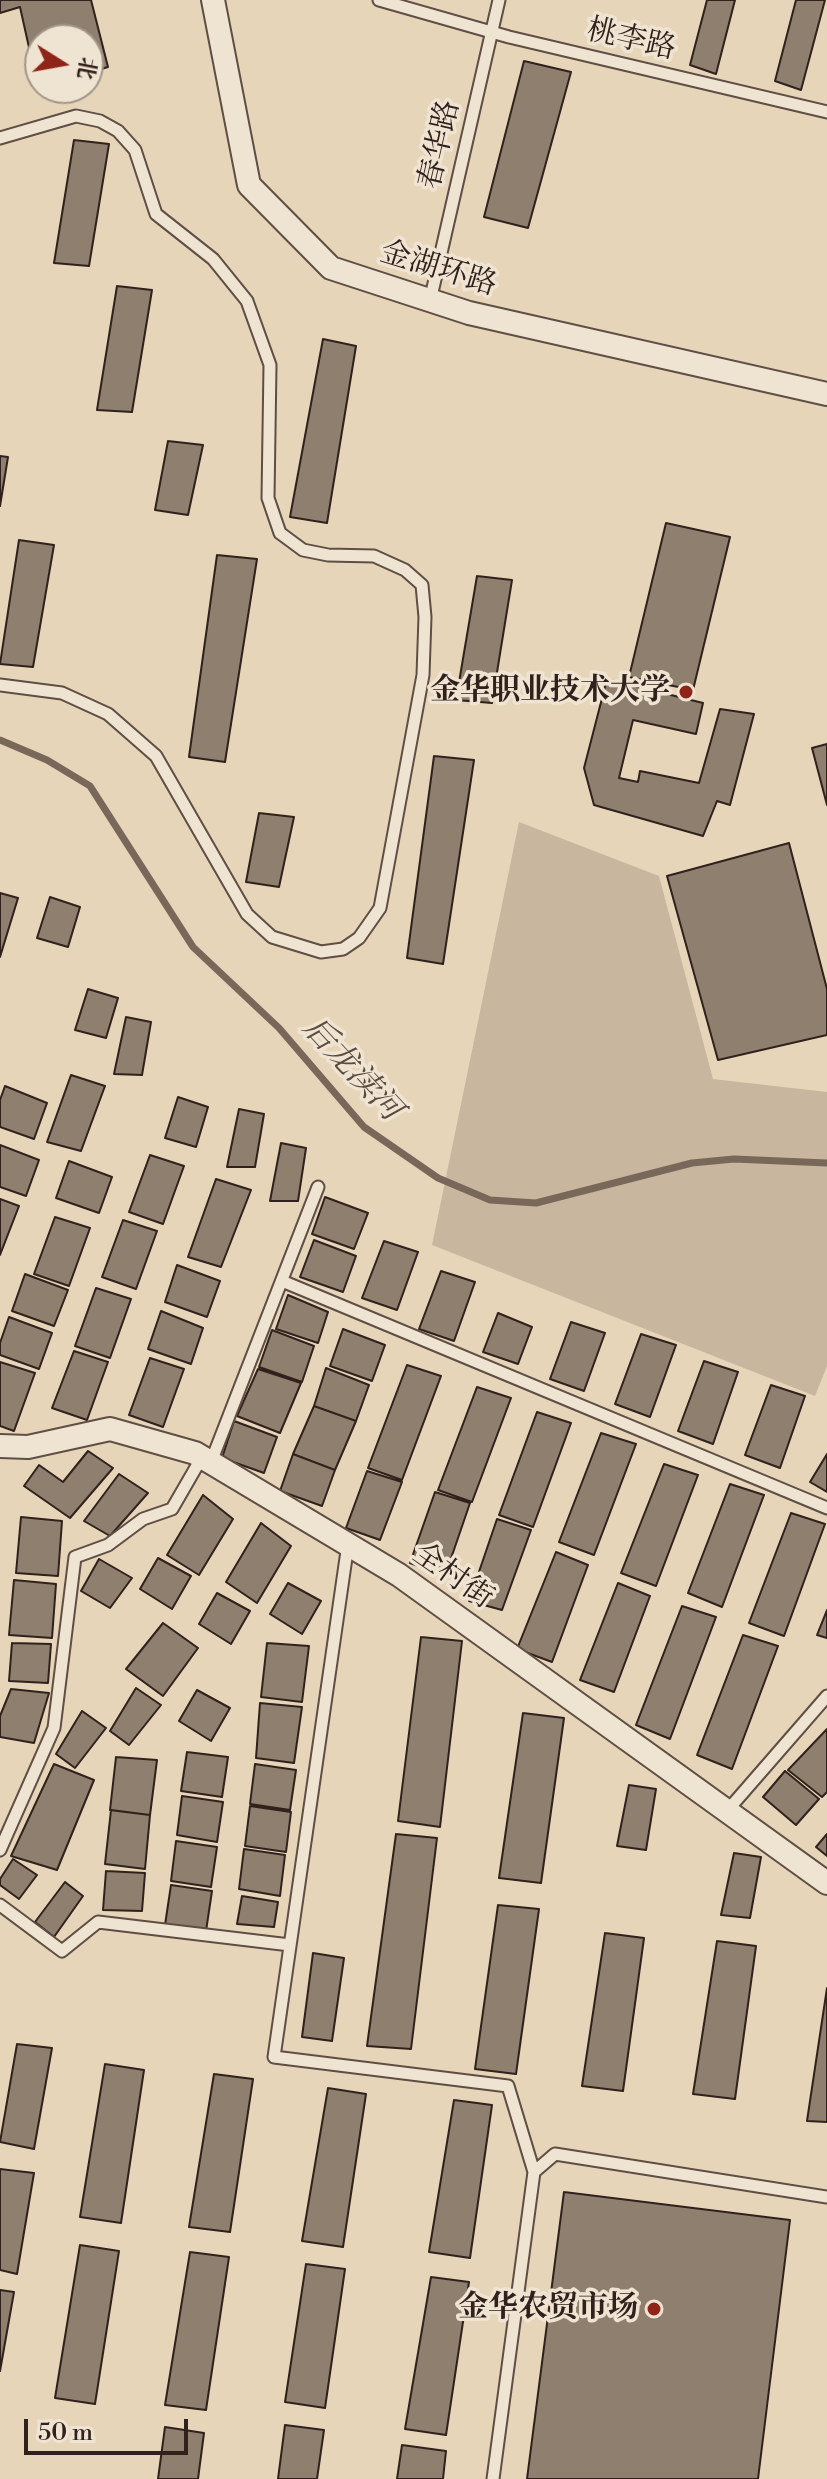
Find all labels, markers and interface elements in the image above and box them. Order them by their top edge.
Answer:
street label: 桃李路 [583,13,679,69]
north arrow [24,24,104,104]
text: 北 [71,55,101,82]
street label: 春华路 [413,97,469,193]
street label: 金湖环路 [375,235,501,305]
place label: 金华职业技术大学 [430,674,670,710]
marker: 金华职业技术大学 [677,683,695,701]
water label: 后龙渎河 [293,1010,409,1130]
street label: 全村街 [405,1536,499,1618]
place label: 金华农贸市场 [458,2291,638,2327]
marker: 金华农贸市场 [645,2300,663,2318]
scale bar [28,2403,192,2453]
text: 50 m [38,2418,93,2448]

